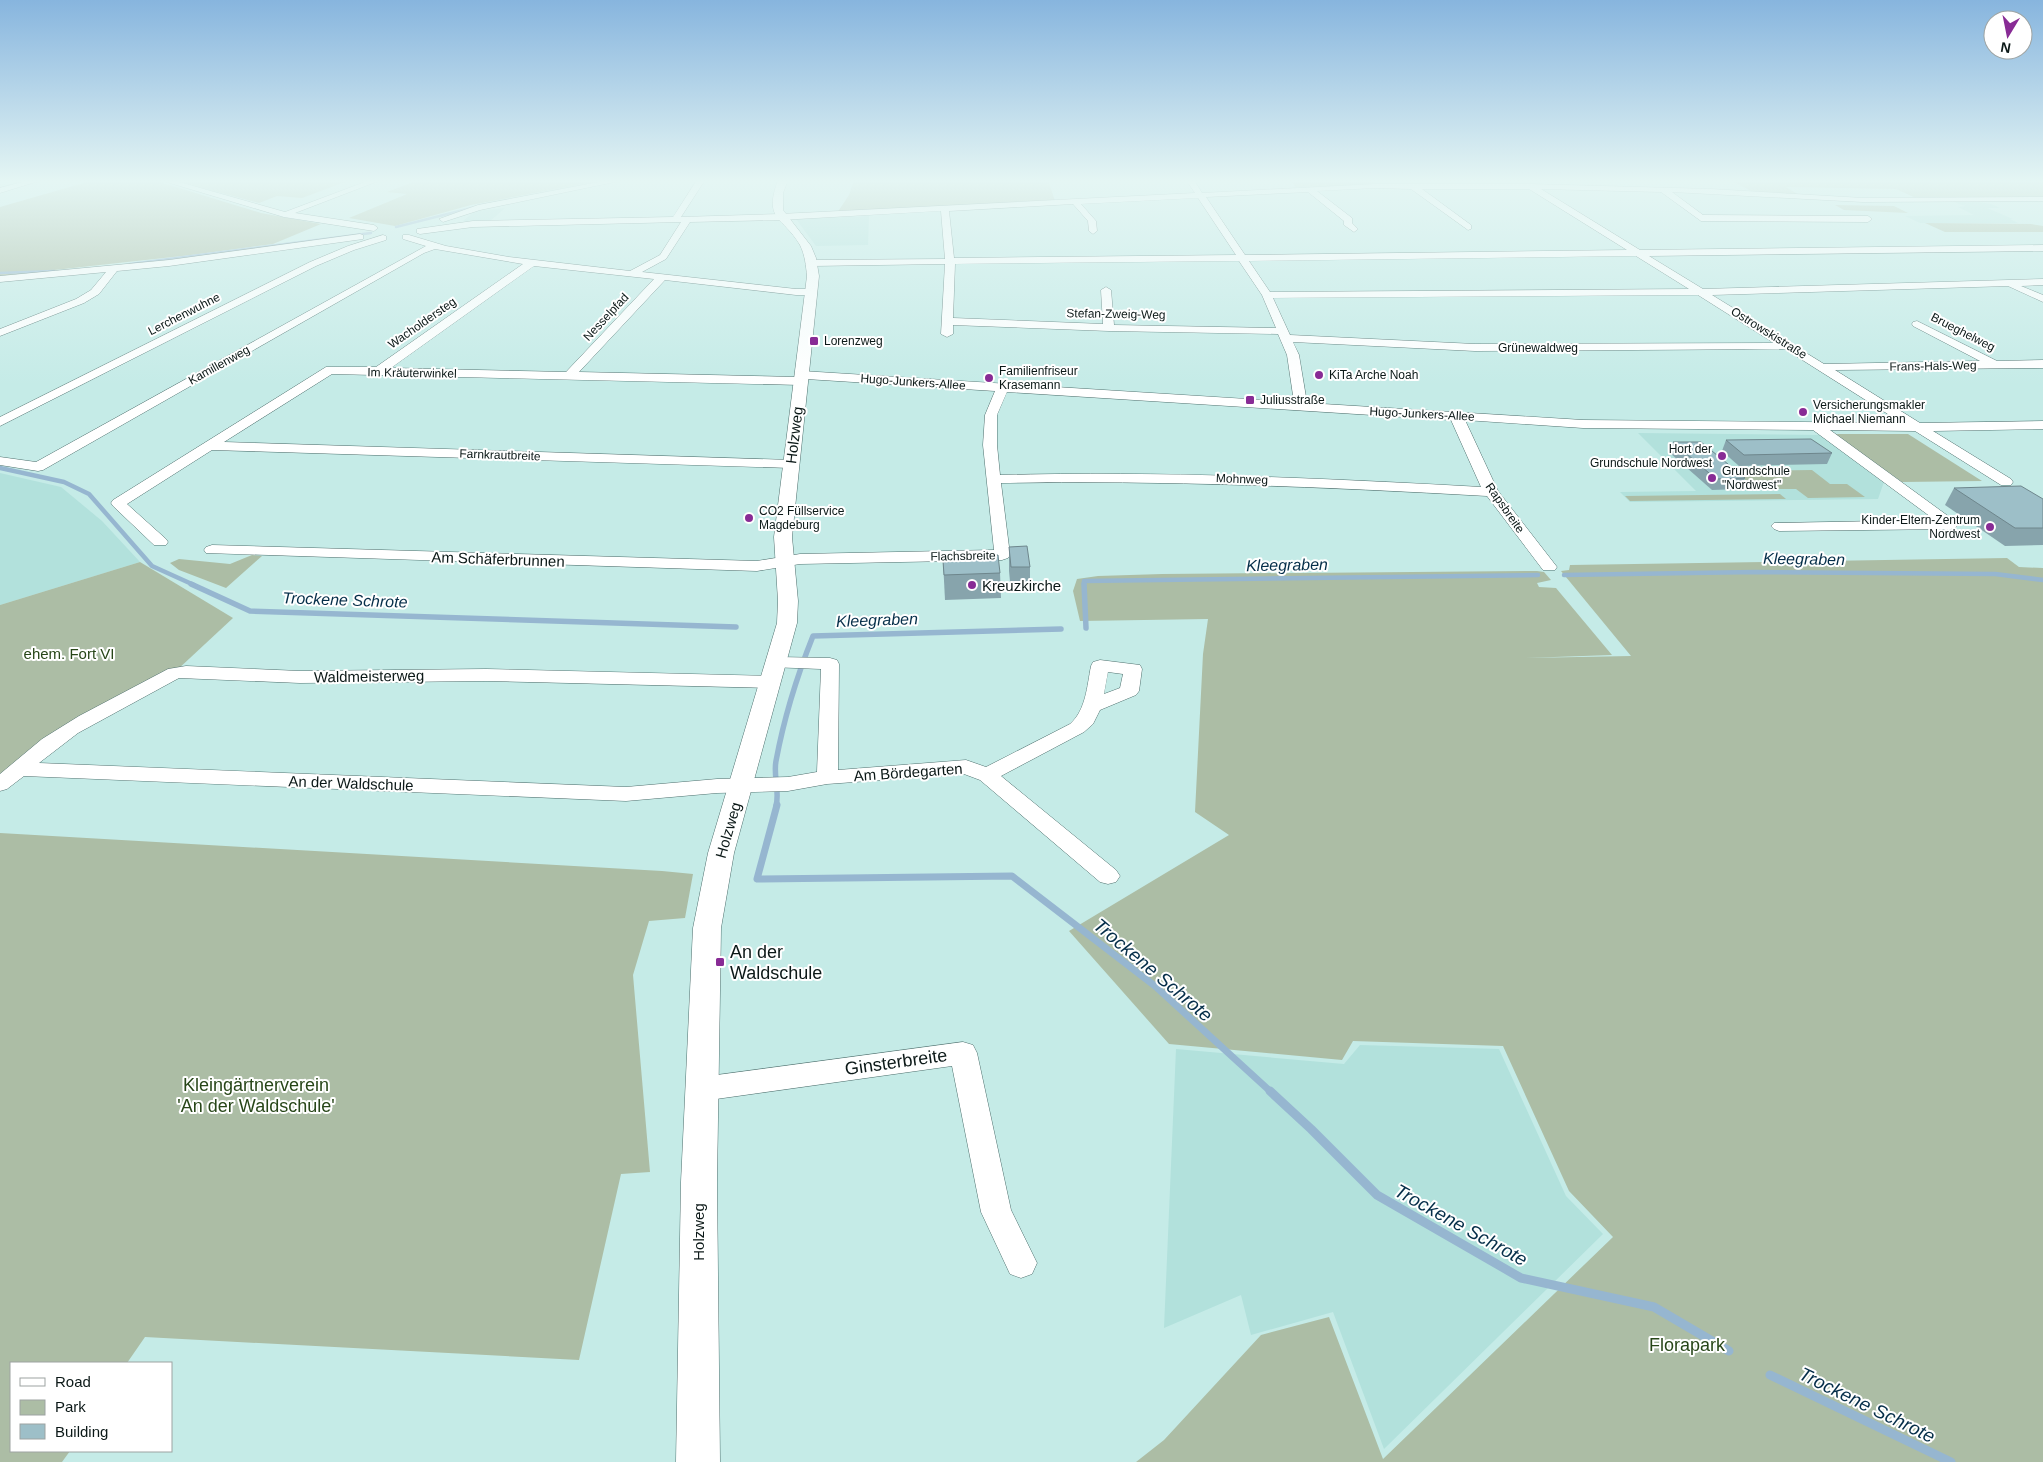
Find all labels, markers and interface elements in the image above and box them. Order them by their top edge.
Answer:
north arrow [1983,10,2033,60]
text: N [1999,39,2012,57]
street label: Lerchenwuhne [146,290,223,338]
street label: Nesselpfad [580,290,632,344]
street label: Wacholdersteg [385,294,459,352]
street label: Ostrowskistraße [1729,304,1810,362]
street label: Stefan-Zweig-Weg [1066,306,1166,322]
street label: Brueghelweg [1929,310,1997,354]
place label: Lorenzweg [824,334,883,348]
marker: Lorenzweg [808,335,820,347]
street label: Grünewaldweg [1498,341,1578,355]
street label: Kamillenweg [186,342,252,388]
street label: Frans-Hals-Weg [1889,358,1977,374]
place label: Familienfriseur Krasemann [999,364,1078,392]
street label: Im Kräuterwinkel [367,365,457,381]
place label: KiTa Arche Noah [1329,368,1418,382]
marker: KiTa Arche Noah [1313,369,1325,381]
street label: Hugo-Junkers-Allee [860,371,966,393]
marker: Familienfriseur Krasemann [983,372,995,384]
place label: Juliusstraße [1260,393,1325,407]
marker: Juliusstraße [1244,394,1256,406]
place label: Versicherungsmakler Michael Niemann [1813,398,1925,426]
street label: Hugo-Junkers-Allee [1369,404,1475,424]
street label: Holzweg [782,405,806,465]
marker: Versicherungsmakler Michael Niemann [1797,406,1809,418]
place label: Hort der Grundschule Nordwest [1590,442,1713,470]
street label: Farnkrautbreite [459,447,541,463]
marker: Hort der Grundschule Nordwest [1716,450,1728,462]
place label: Grundschule "Nordwest" [1722,464,1790,492]
street label: Mohnweg [1216,471,1268,487]
marker: Grundschule "Nordwest" [1706,472,1718,484]
street label: Rapsbreite [1483,480,1528,536]
place label: CO2 Füllservice Magdeburg [759,504,845,532]
marker: CO2 Füllservice Magdeburg [743,512,755,524]
place label: Kinder-Eltern-Zentrum Nordwest [1861,513,1981,541]
marker: Kinder-Eltern-Zentrum Nordwest [1984,521,1996,533]
street label: Am Schäferbrunnen [431,548,565,570]
street label: Flachsbreite [930,548,996,564]
water label: Kleegraben [1763,550,1845,568]
water label: Kleegraben [1246,556,1328,574]
place label: Kreuzkirche [982,577,1061,594]
marker: Kreuzkirche [966,579,978,591]
water label: Trockene Schrote [282,589,408,611]
water label: Kleegraben [836,610,918,630]
park label: ehem. Fort VI [24,645,114,662]
street label: Waldmeisterweg [314,667,424,685]
street label: Am Bördegarten [853,760,963,784]
street label: An der Waldschule [288,772,414,794]
street label: Holzweg [712,800,744,860]
water label: Trockene Schrote [1089,914,1217,1026]
place label: An der Waldschule [730,942,822,983]
marker: An der Waldschule [714,956,726,968]
street label: Ginsterbreite [844,1045,948,1079]
park label: Kleingärtnerverein 'An der Waldschule' [177,1075,335,1116]
water label: Trockene Schrote [1391,1180,1531,1270]
street label: Holzweg [690,1203,707,1261]
park label: Florapark [1649,1335,1726,1355]
legend [10,1362,172,1452]
water label: Trockene Schrote [1796,1363,1938,1447]
text: Road [55,1373,91,1390]
text: Park [55,1398,86,1415]
text: Building [55,1423,108,1440]

